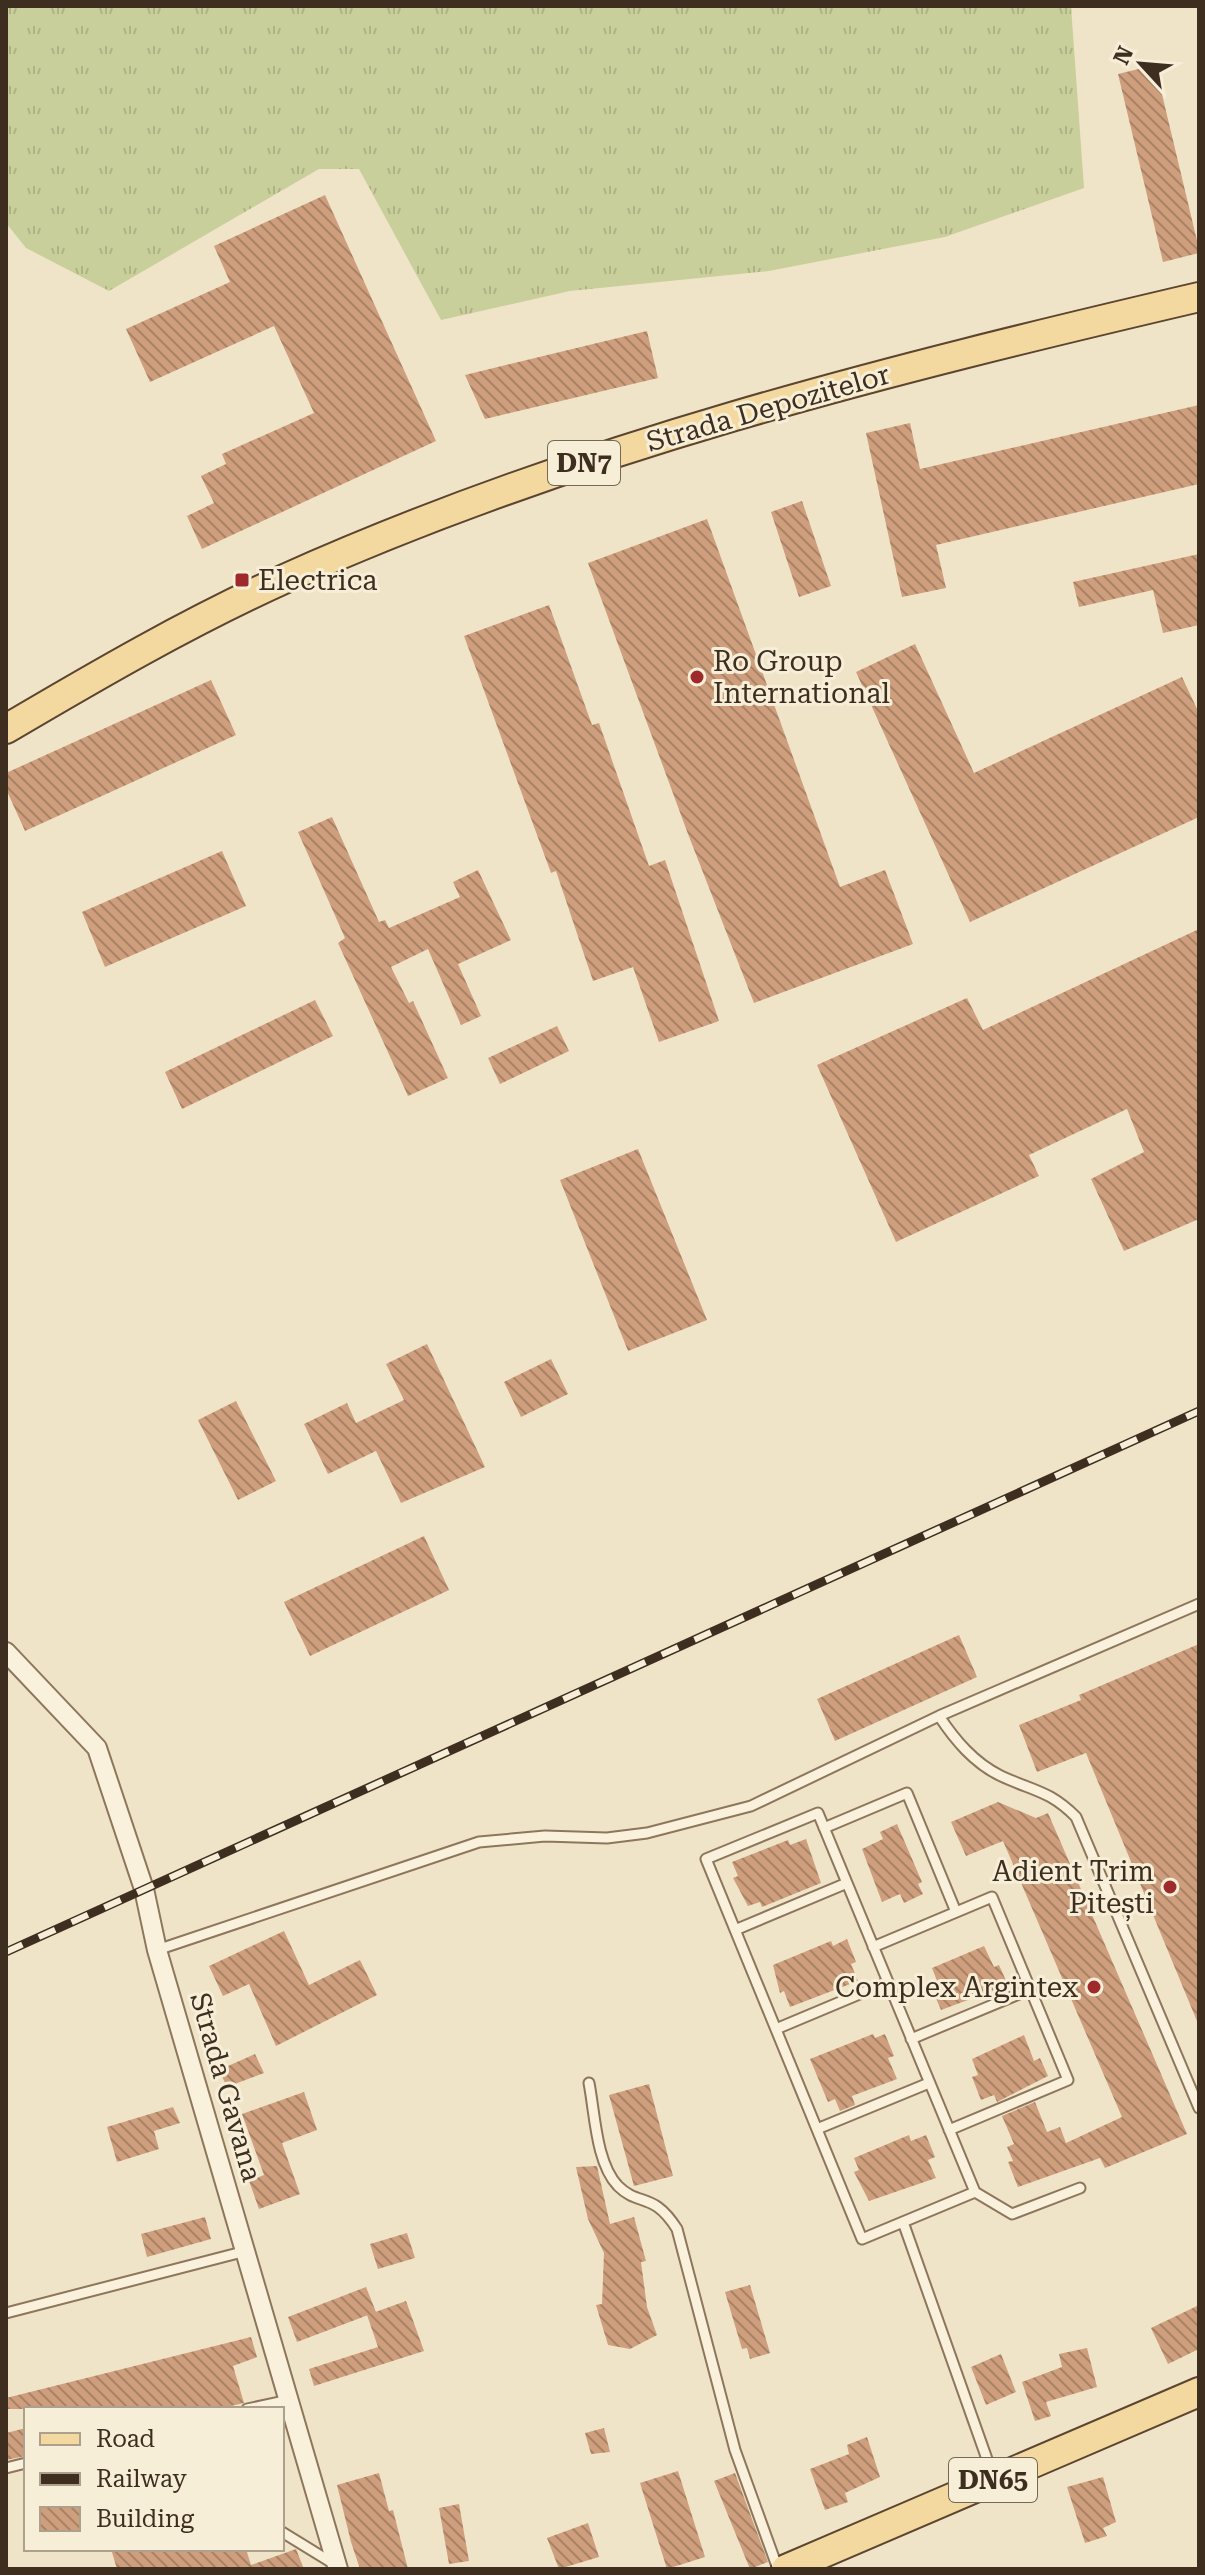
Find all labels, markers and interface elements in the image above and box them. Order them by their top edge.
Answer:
north arrow [1101,24,1181,104]
text: N [1109,42,1138,69]
street label: Strada Depozitelor [643,357,893,459]
road number: DN7 [548,441,620,485]
place label: Electrica [258,564,377,597]
marker: Electrica [233,571,251,589]
place label: Ro Group International [713,645,890,710]
marker: Ro Group International [688,668,706,686]
place label: Adient Trim Pitești [992,1855,1154,1922]
marker: Adient Trim Pitești [1161,1878,1179,1896]
place label: Complex Argintex [835,1971,1078,2004]
marker: Complex Argintex [1085,1978,1103,1996]
street label: Strada Gavana [183,1989,269,2185]
legend [24,2407,284,2551]
text: Road [96,2425,155,2453]
road number: DN65 [949,2458,1037,2502]
text: Railway [96,2465,187,2493]
text: Building [96,2505,194,2533]

